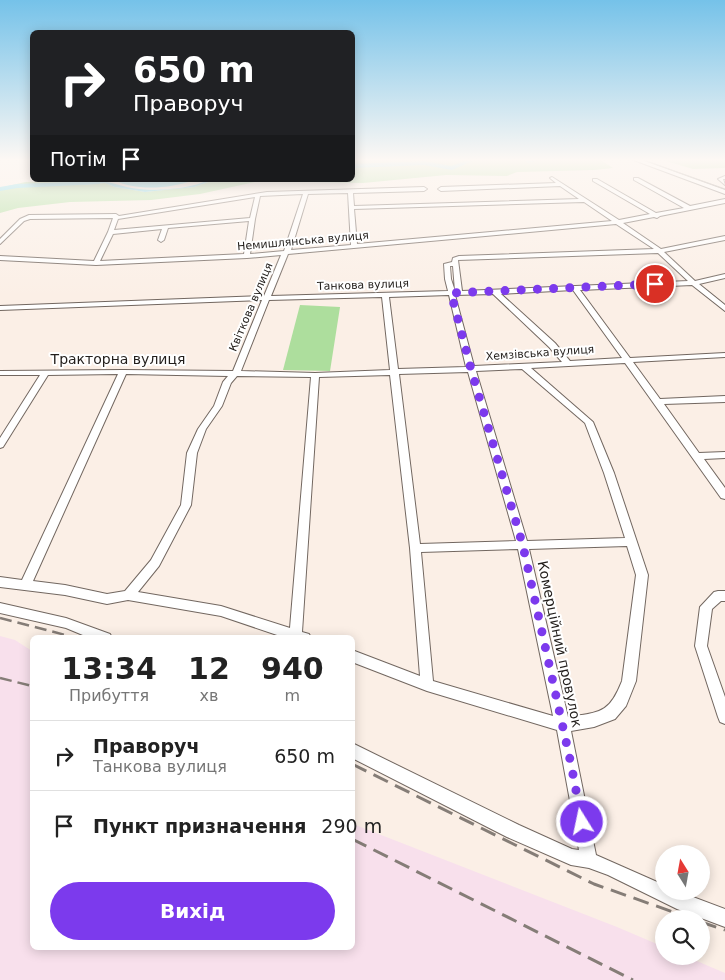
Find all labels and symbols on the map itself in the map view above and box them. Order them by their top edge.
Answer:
street label: Немишлянська вулиця [237,229,369,253]
street label: Квіткова вулиця [226,261,276,353]
pin [634,263,676,305]
street label: Танкова вулиця [316,277,409,293]
street label: Хемзівська вулиця [485,343,595,363]
street label: Тракторна вулиця [50,351,185,367]
street label: Комерційний провулок [535,559,585,729]
position arrow [555,795,607,847]
north arrow [655,845,710,900]

